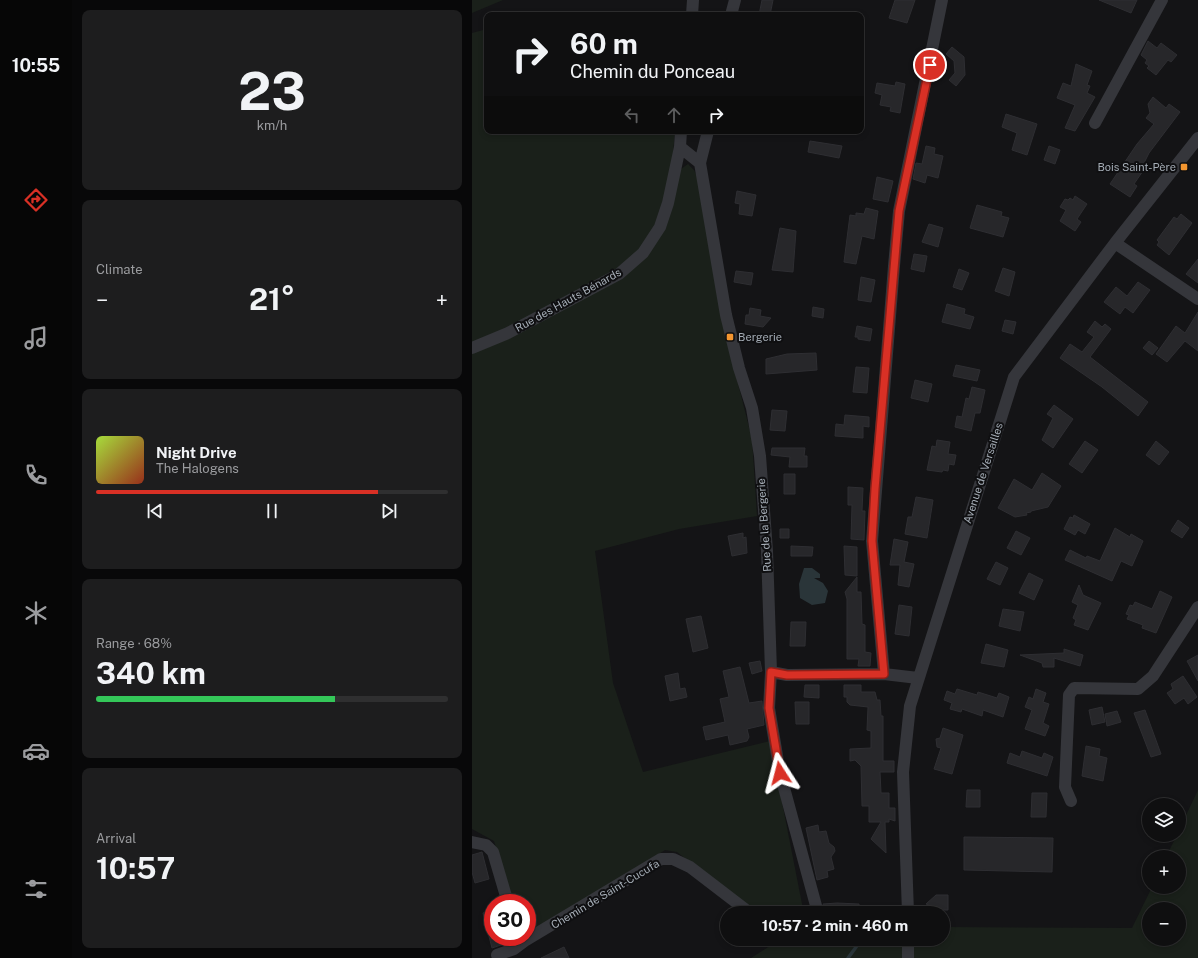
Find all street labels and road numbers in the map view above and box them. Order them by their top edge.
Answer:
street label: Rue des Hauts Bénards [513,266,623,334]
street label: Avenue de Versailles [961,421,1005,525]
street label: Rue de la Bergerie [755,478,773,572]
street label: Chemin de Saint-Cucufa [549,857,661,931]

